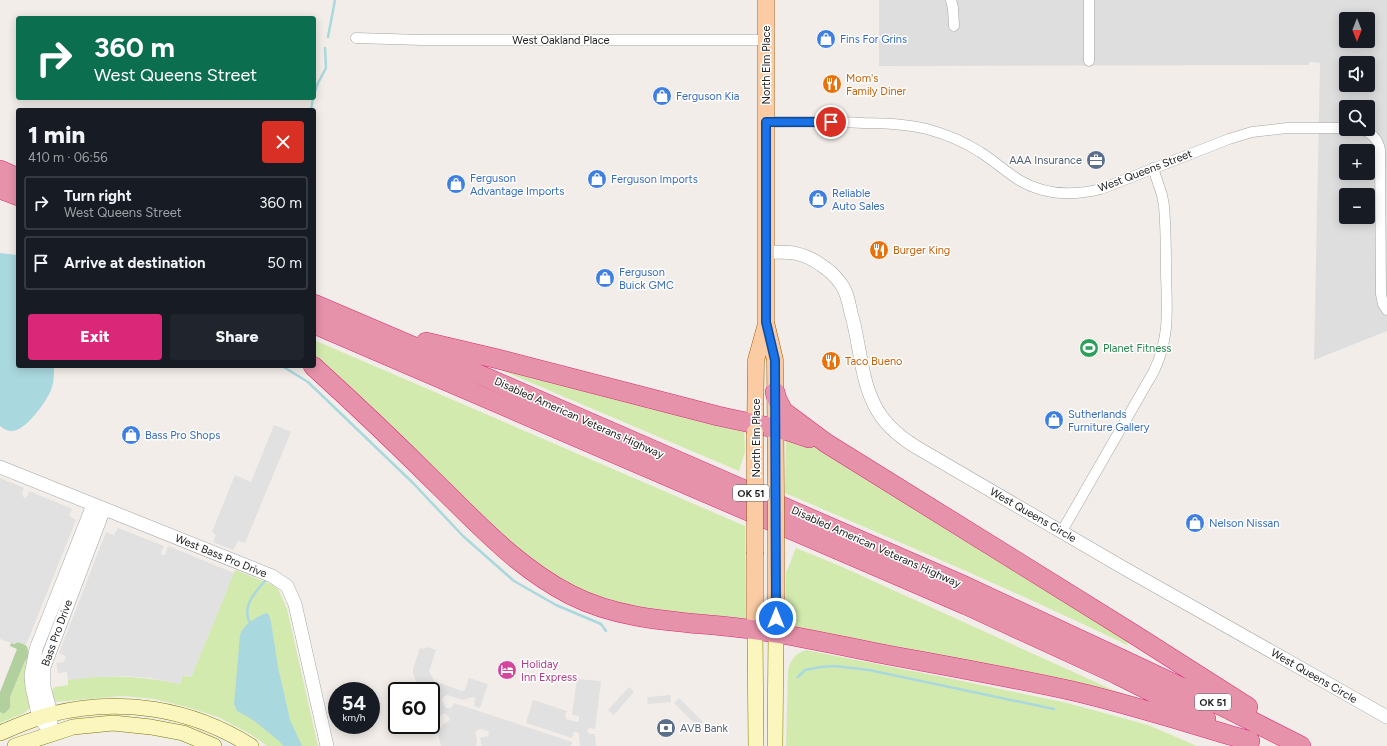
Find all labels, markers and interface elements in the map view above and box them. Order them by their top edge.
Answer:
north arrow [1339,12,1375,48]
map controls [1339,12,1375,224]
street label: North Elm Place [760,26,773,105]
shop icon: Fins For Grins [815,28,837,50]
text: 360 m [94,30,175,64]
icon: right [28,32,80,84]
place label: Fins For Grins [840,33,907,46]
street label: West Oakland Place [512,34,610,47]
button: sound [1339,56,1375,92]
text: West Queens Street [94,64,257,86]
place label: Mom's Family Diner [846,72,907,98]
restaurant icon: Mom's Family Diner [821,73,843,95]
shop icon: Ferguson Kia [651,85,673,107]
place label: Ferguson Kia [676,90,739,103]
button: search [1339,100,1375,136]
pin [814,105,848,139]
icon: arrive [820,111,842,133]
text: 1 min [28,120,85,149]
button: close [262,121,304,163]
button: + [1339,144,1375,180]
street label: West Queens Street [1096,147,1194,195]
office icon: AAA Insurance [1085,149,1107,171]
text: 410 m · 06:56 [28,150,108,165]
place label: AAA Insurance [1009,154,1082,167]
shop icon: Ferguson Imports [586,168,608,190]
place label: Ferguson Advantage Imports [470,172,564,198]
shop icon: Ferguson Advantage Imports [445,173,467,195]
place label: Ferguson Imports [611,173,698,186]
text: Turn right [64,187,132,205]
place label: Reliable Auto Sales [832,187,885,213]
shop icon: Reliable Auto Sales [807,188,829,210]
button: − [1339,188,1375,224]
icon: right [30,192,52,214]
text: 360 m [259,194,302,212]
text: West Queens Street [64,205,182,220]
restaurant icon: Burger King [868,239,890,261]
place label: Burger King [893,244,950,257]
icon: arrive [30,252,52,274]
text: Arrive at destination [64,254,205,272]
text: 50 m [267,254,302,272]
place label: Ferguson Buick GMC [619,266,674,292]
shop icon: Ferguson Buick GMC [594,267,616,289]
button: Exit [28,314,162,360]
button: Share [170,314,304,360]
sports icon: Planet Fitness [1078,337,1100,359]
place label: Planet Fitness [1103,342,1172,355]
restaurant icon: Taco Bueno [820,350,842,372]
place label: Taco Bueno [845,355,902,368]
street label: Disabled American Veterans Highway [492,375,666,461]
street label: North Elm Place [750,399,763,478]
place label: Sutherlands Furniture Gallery [1068,408,1150,434]
shop icon: Sutherlands Furniture Gallery [1043,409,1065,431]
shop icon: Bass Pro Shops [120,424,142,446]
place label: Bass Pro Shops [145,429,220,442]
road number: OK 51 [733,485,769,501]
street label: West Queens Circle [988,485,1078,545]
street label: Disabled American Veterans Highway [789,504,963,590]
shop icon: Nelson Nissan [1184,512,1206,534]
place label: Nelson Nissan [1209,517,1279,530]
street label: West Bass Pro Drive [173,532,269,580]
position arrow [755,597,797,639]
street label: Bass Pro Drive [39,598,75,668]
street label: West Queens Circle [1269,646,1359,706]
place label: Holiday Inn Express [521,658,577,684]
hotel icon: Holiday Inn Express [496,659,518,681]
speed limit sign: 60 [388,682,440,734]
text: 54 [342,691,366,715]
road number: OK 51 [1195,694,1231,710]
text: km/h [343,711,365,724]
bank icon: AVB Bank [655,717,677,739]
place label: AVB Bank [680,722,729,735]

